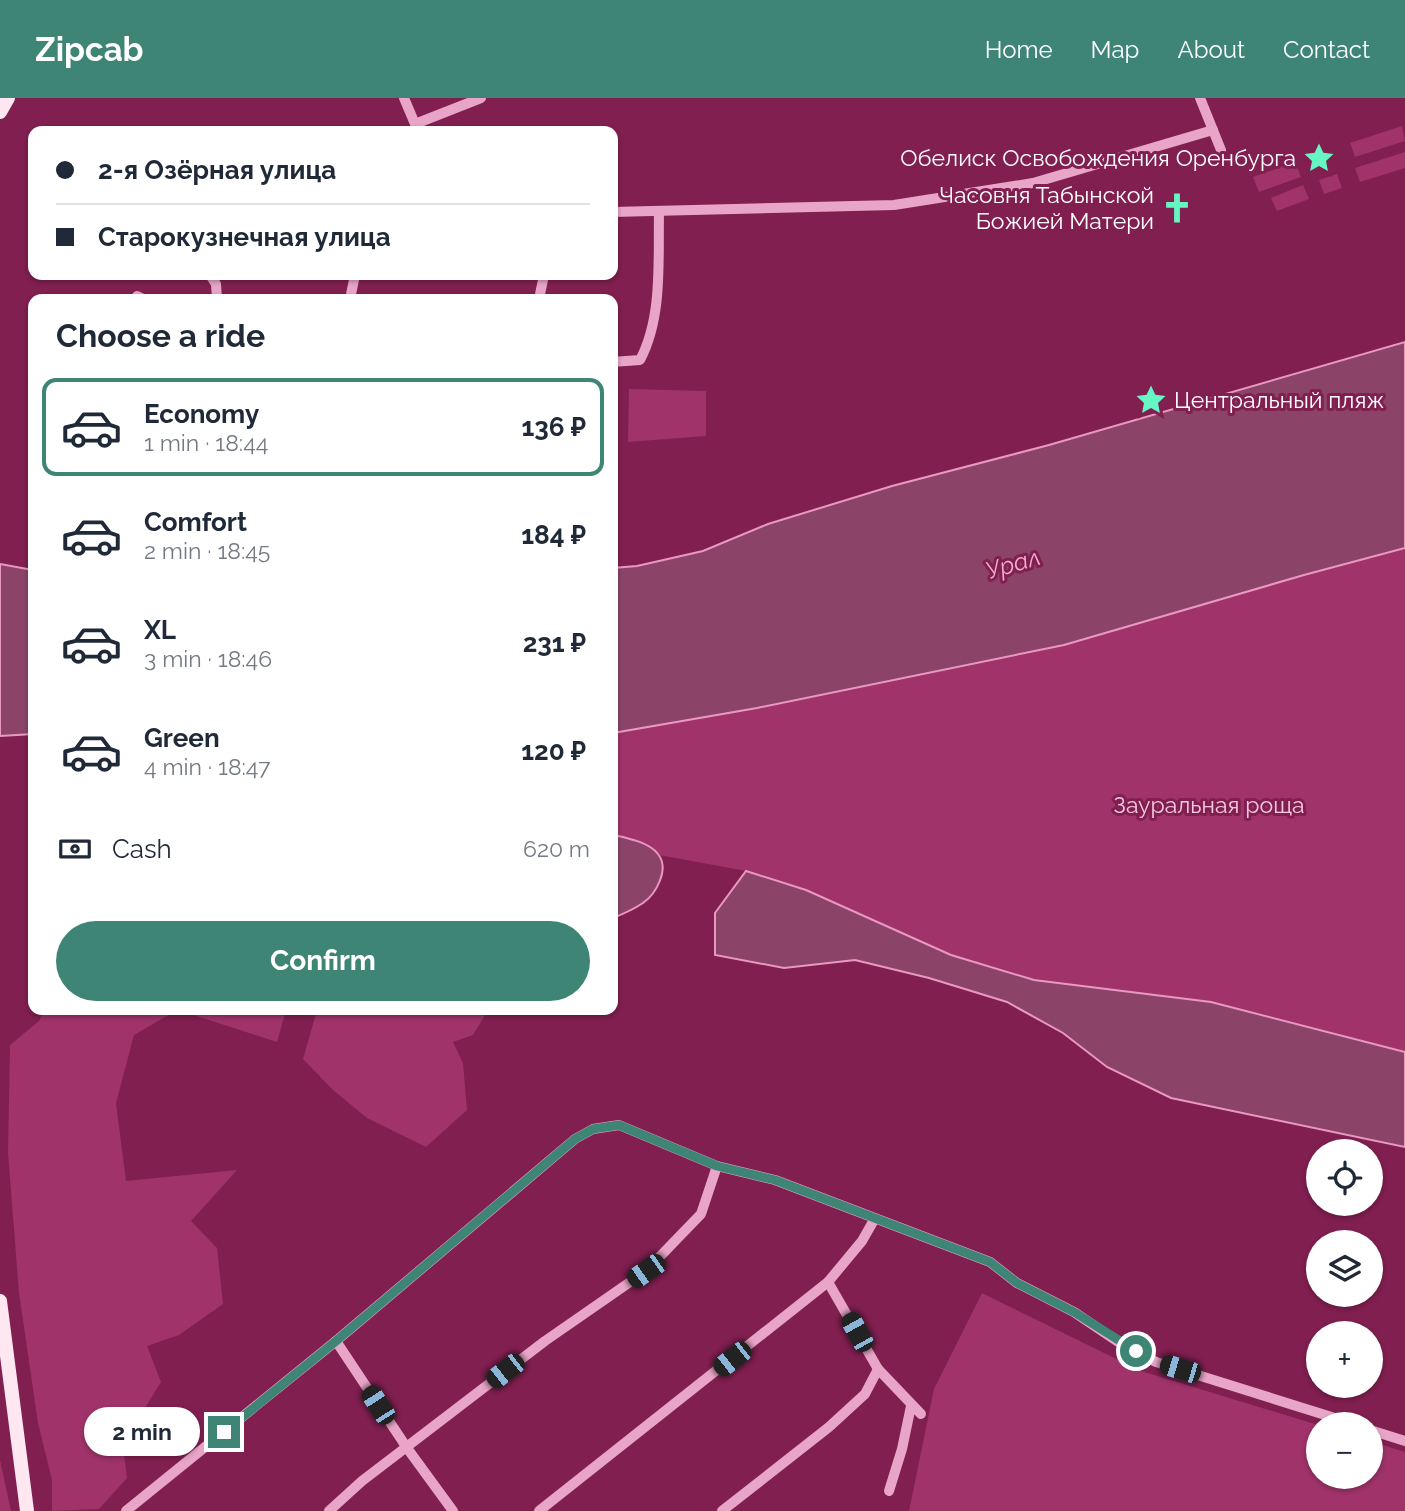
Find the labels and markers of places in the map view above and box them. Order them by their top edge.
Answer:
place icon: Обелиск Освобождения Оренбурга [1302,141,1336,175]
place label: Обелиск Освобождения Оренбурга [900,144,1296,171]
place label: Часовня Табынской Божией Матери [939,181,1154,234]
church icon: Часовня Табынской Божией Матери [1160,191,1194,225]
place icon: Центральный пляж [1134,383,1168,417]
place label: Центральный пляж [1174,386,1385,413]

